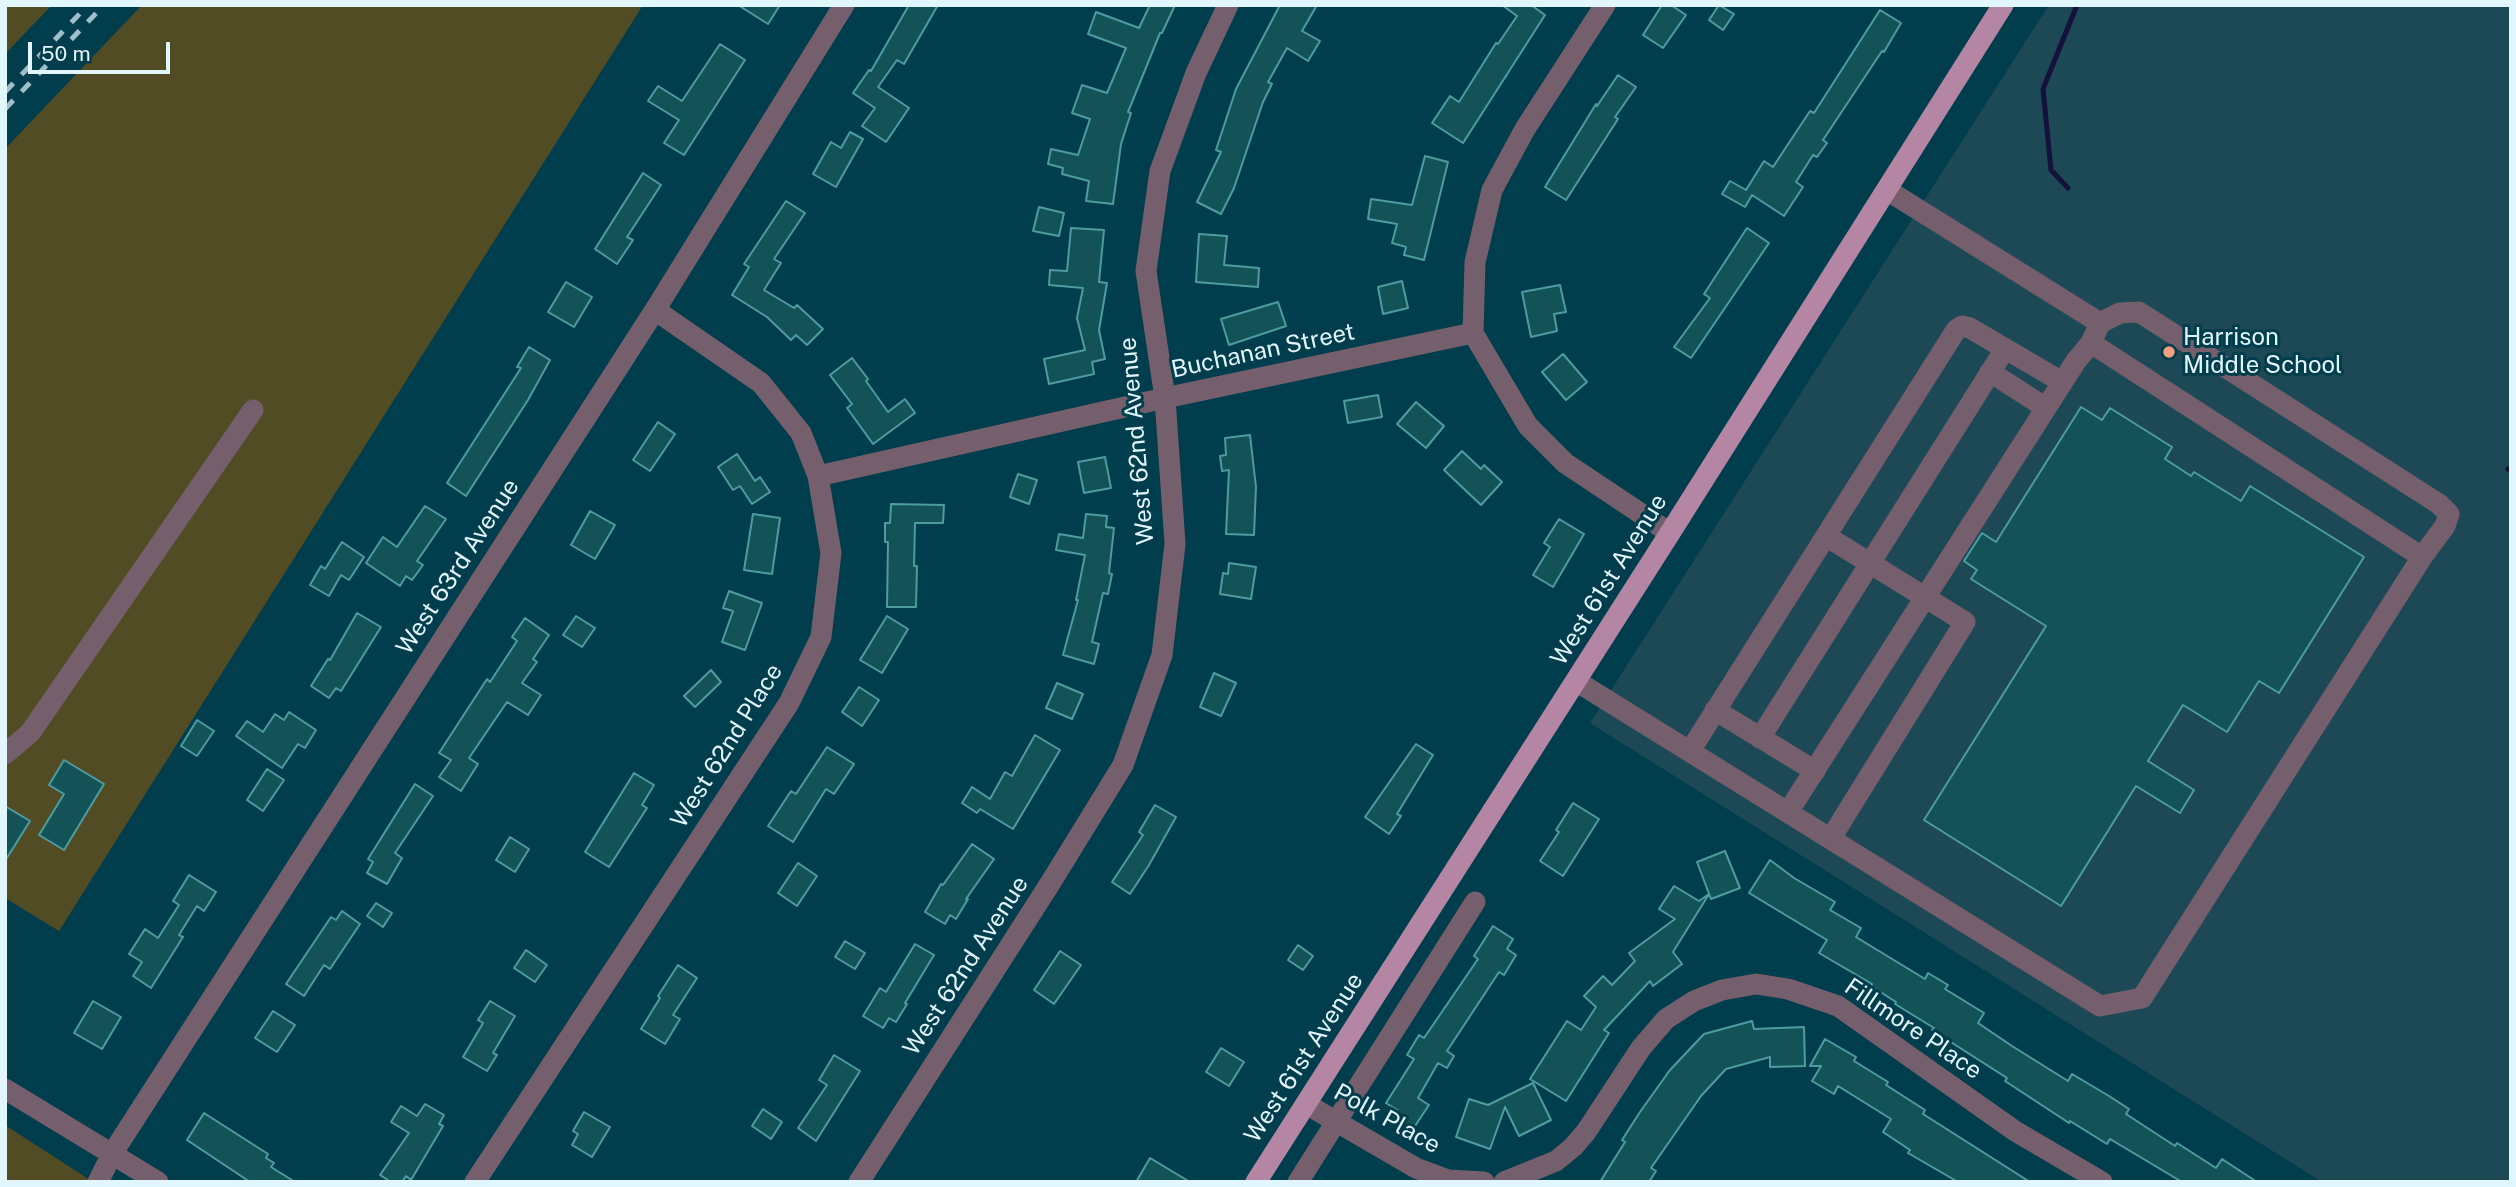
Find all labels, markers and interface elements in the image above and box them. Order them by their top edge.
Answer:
scale bar [32,28,173,72]
text: 50 m [41,41,91,66]
street label: Buchanan Street [1169,317,1357,385]
place label: Harrison Middle School [2183,324,2342,380]
street label: West 62nd Avenue [1114,336,1160,546]
marker: Harrison Middle School [2161,344,2177,360]
street label: West 63rd Avenue [390,474,526,660]
street label: West 61st Avenue [1545,489,1673,671]
street label: West 62nd Place [665,659,789,833]
street label: West 62nd Avenue [897,871,1035,1061]
street label: West 61st Avenue [1238,968,1370,1148]
street label: Fillmore Place [1839,972,1987,1086]
street label: Polk Place [1329,1078,1445,1160]

